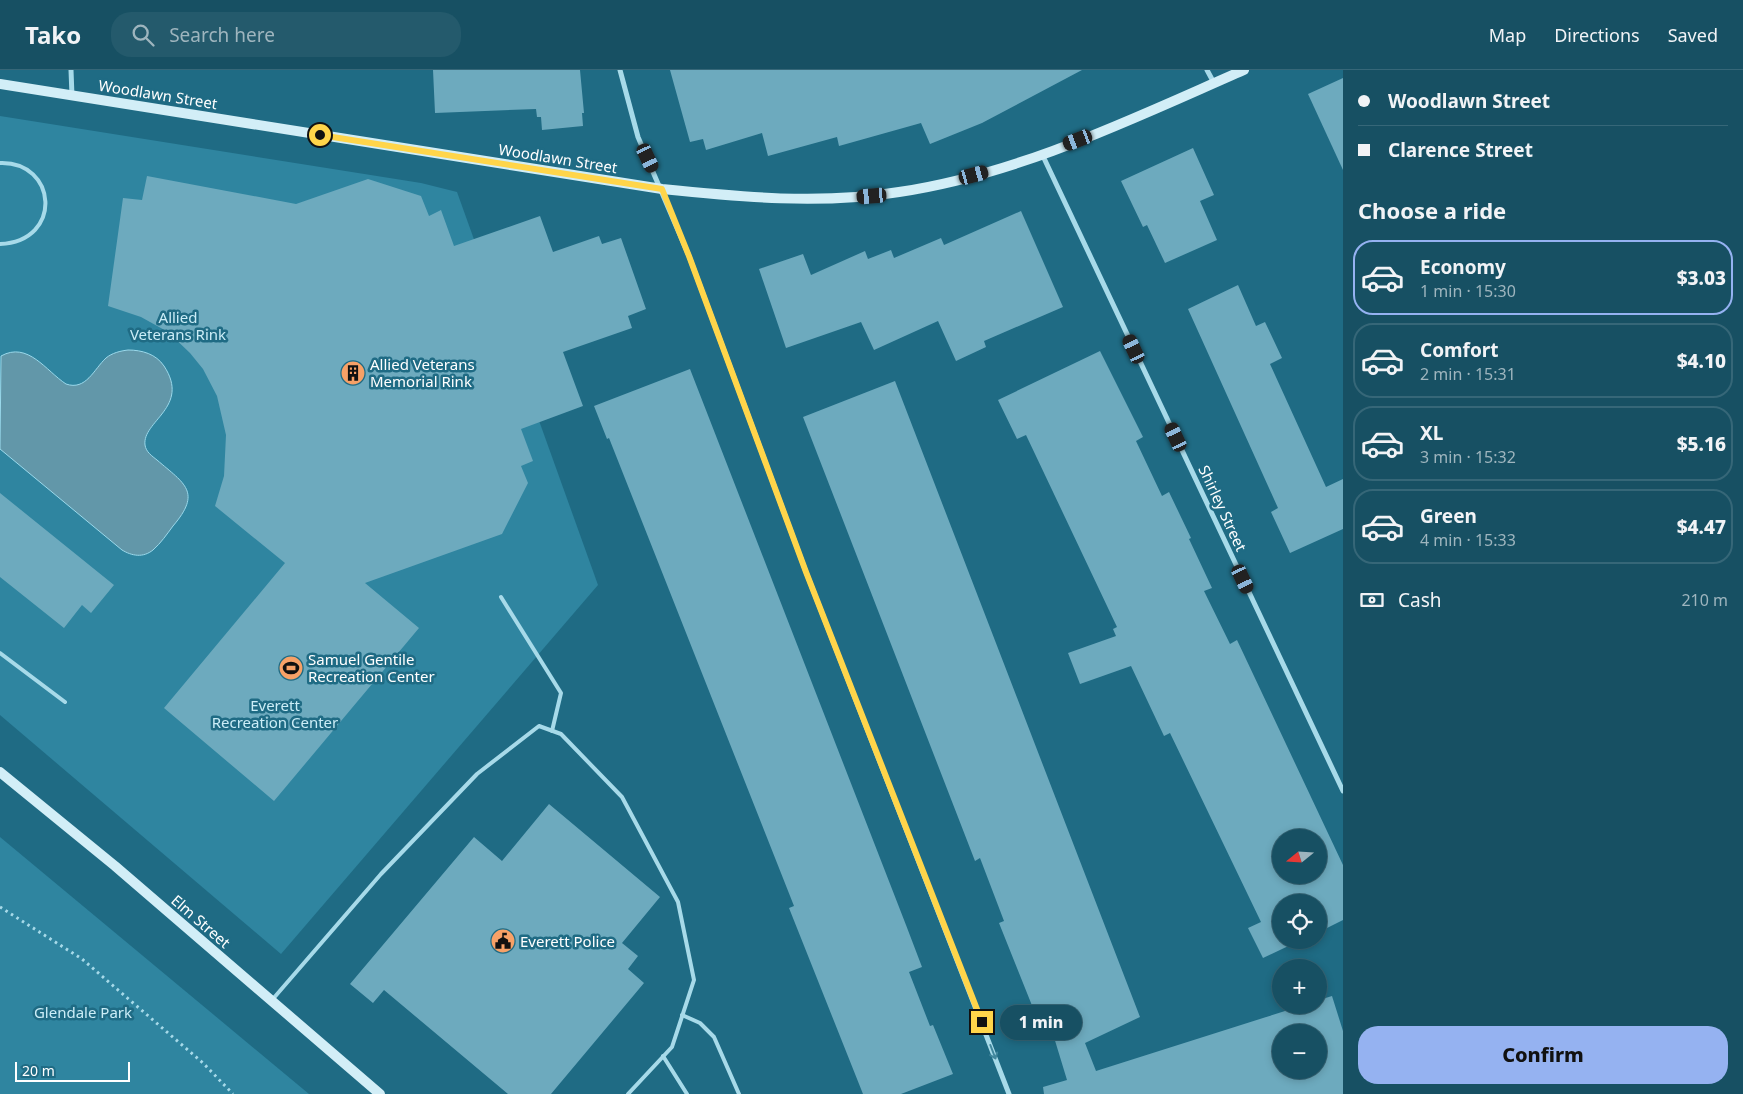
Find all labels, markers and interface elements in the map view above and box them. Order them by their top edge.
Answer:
search box [111,12,461,57]
text: Tako [25,18,81,51]
icon: search [129,21,157,49]
text: Search here [169,22,275,48]
text: Map [1489,23,1526,47]
text: Directions [1554,23,1640,47]
text: Saved [1668,23,1718,47]
street label: Woodlawn Street [97,75,219,113]
text: Woodlawn Street [1388,88,1550,114]
route start [309,124,331,146]
car [1061,128,1094,152]
text: Clarence Street [1388,137,1533,163]
street label: Woodlawn Street [497,139,619,177]
car [634,141,661,175]
car [957,164,990,186]
car [856,187,887,205]
text: Choose a ride [1358,195,1506,225]
text: Economy [1420,254,1506,280]
icon: car [1360,255,1405,300]
text: $3.03 [1677,265,1726,291]
text: 1 min · 15:30 [1420,280,1516,302]
park label: Allied Veterans Rink [130,307,226,344]
car [1120,332,1147,366]
text: Comfort [1420,337,1499,363]
icon: car [1360,338,1405,383]
text: $4.10 [1677,348,1726,374]
place label: Allied Veterans Memorial Rink [370,354,475,391]
building icon: Allied Veterans Memorial Rink [340,360,366,386]
text: 2 min · 15:31 [1420,363,1516,385]
car [1162,420,1189,454]
text: XL [1420,420,1443,446]
icon: car [1360,421,1405,466]
text: $5.16 [1677,431,1726,457]
text: 3 min · 15:32 [1420,446,1516,468]
street label: Shirley Street [1194,462,1252,555]
text: Green [1420,503,1477,529]
icon: car [1360,504,1405,549]
text: $4.47 [1677,514,1726,540]
text: 4 min · 15:33 [1420,529,1516,551]
car [1229,562,1256,596]
icon: cash [1358,586,1386,614]
text: Cash [1398,587,1442,613]
text: 210 m [1681,589,1728,611]
place label: Samuel Gentile Recreation Center [308,649,435,686]
sports icon: Samuel Gentile Recreation Center [278,655,304,681]
park label: Everett Recreation Center [212,695,338,732]
north arrow [1272,829,1328,884]
map controls [1272,829,1327,1079]
street label: Elm Street [167,890,235,953]
button: locate [1272,894,1327,949]
public building icon: Everett Police [490,928,516,954]
place label: Everett Police [520,931,615,951]
button: + [1272,959,1327,1014]
park label: Glendale Park [34,1002,132,1022]
callout: 1 min [1000,1004,1082,1040]
route end [971,1011,993,1033]
text: 1 min [1019,1011,1063,1033]
button: − [1272,1024,1327,1079]
button: Confirm [1358,1026,1728,1084]
one-way arrow [989,1044,998,1059]
scale bar [15,1059,130,1082]
text: 20 m [22,1061,55,1080]

